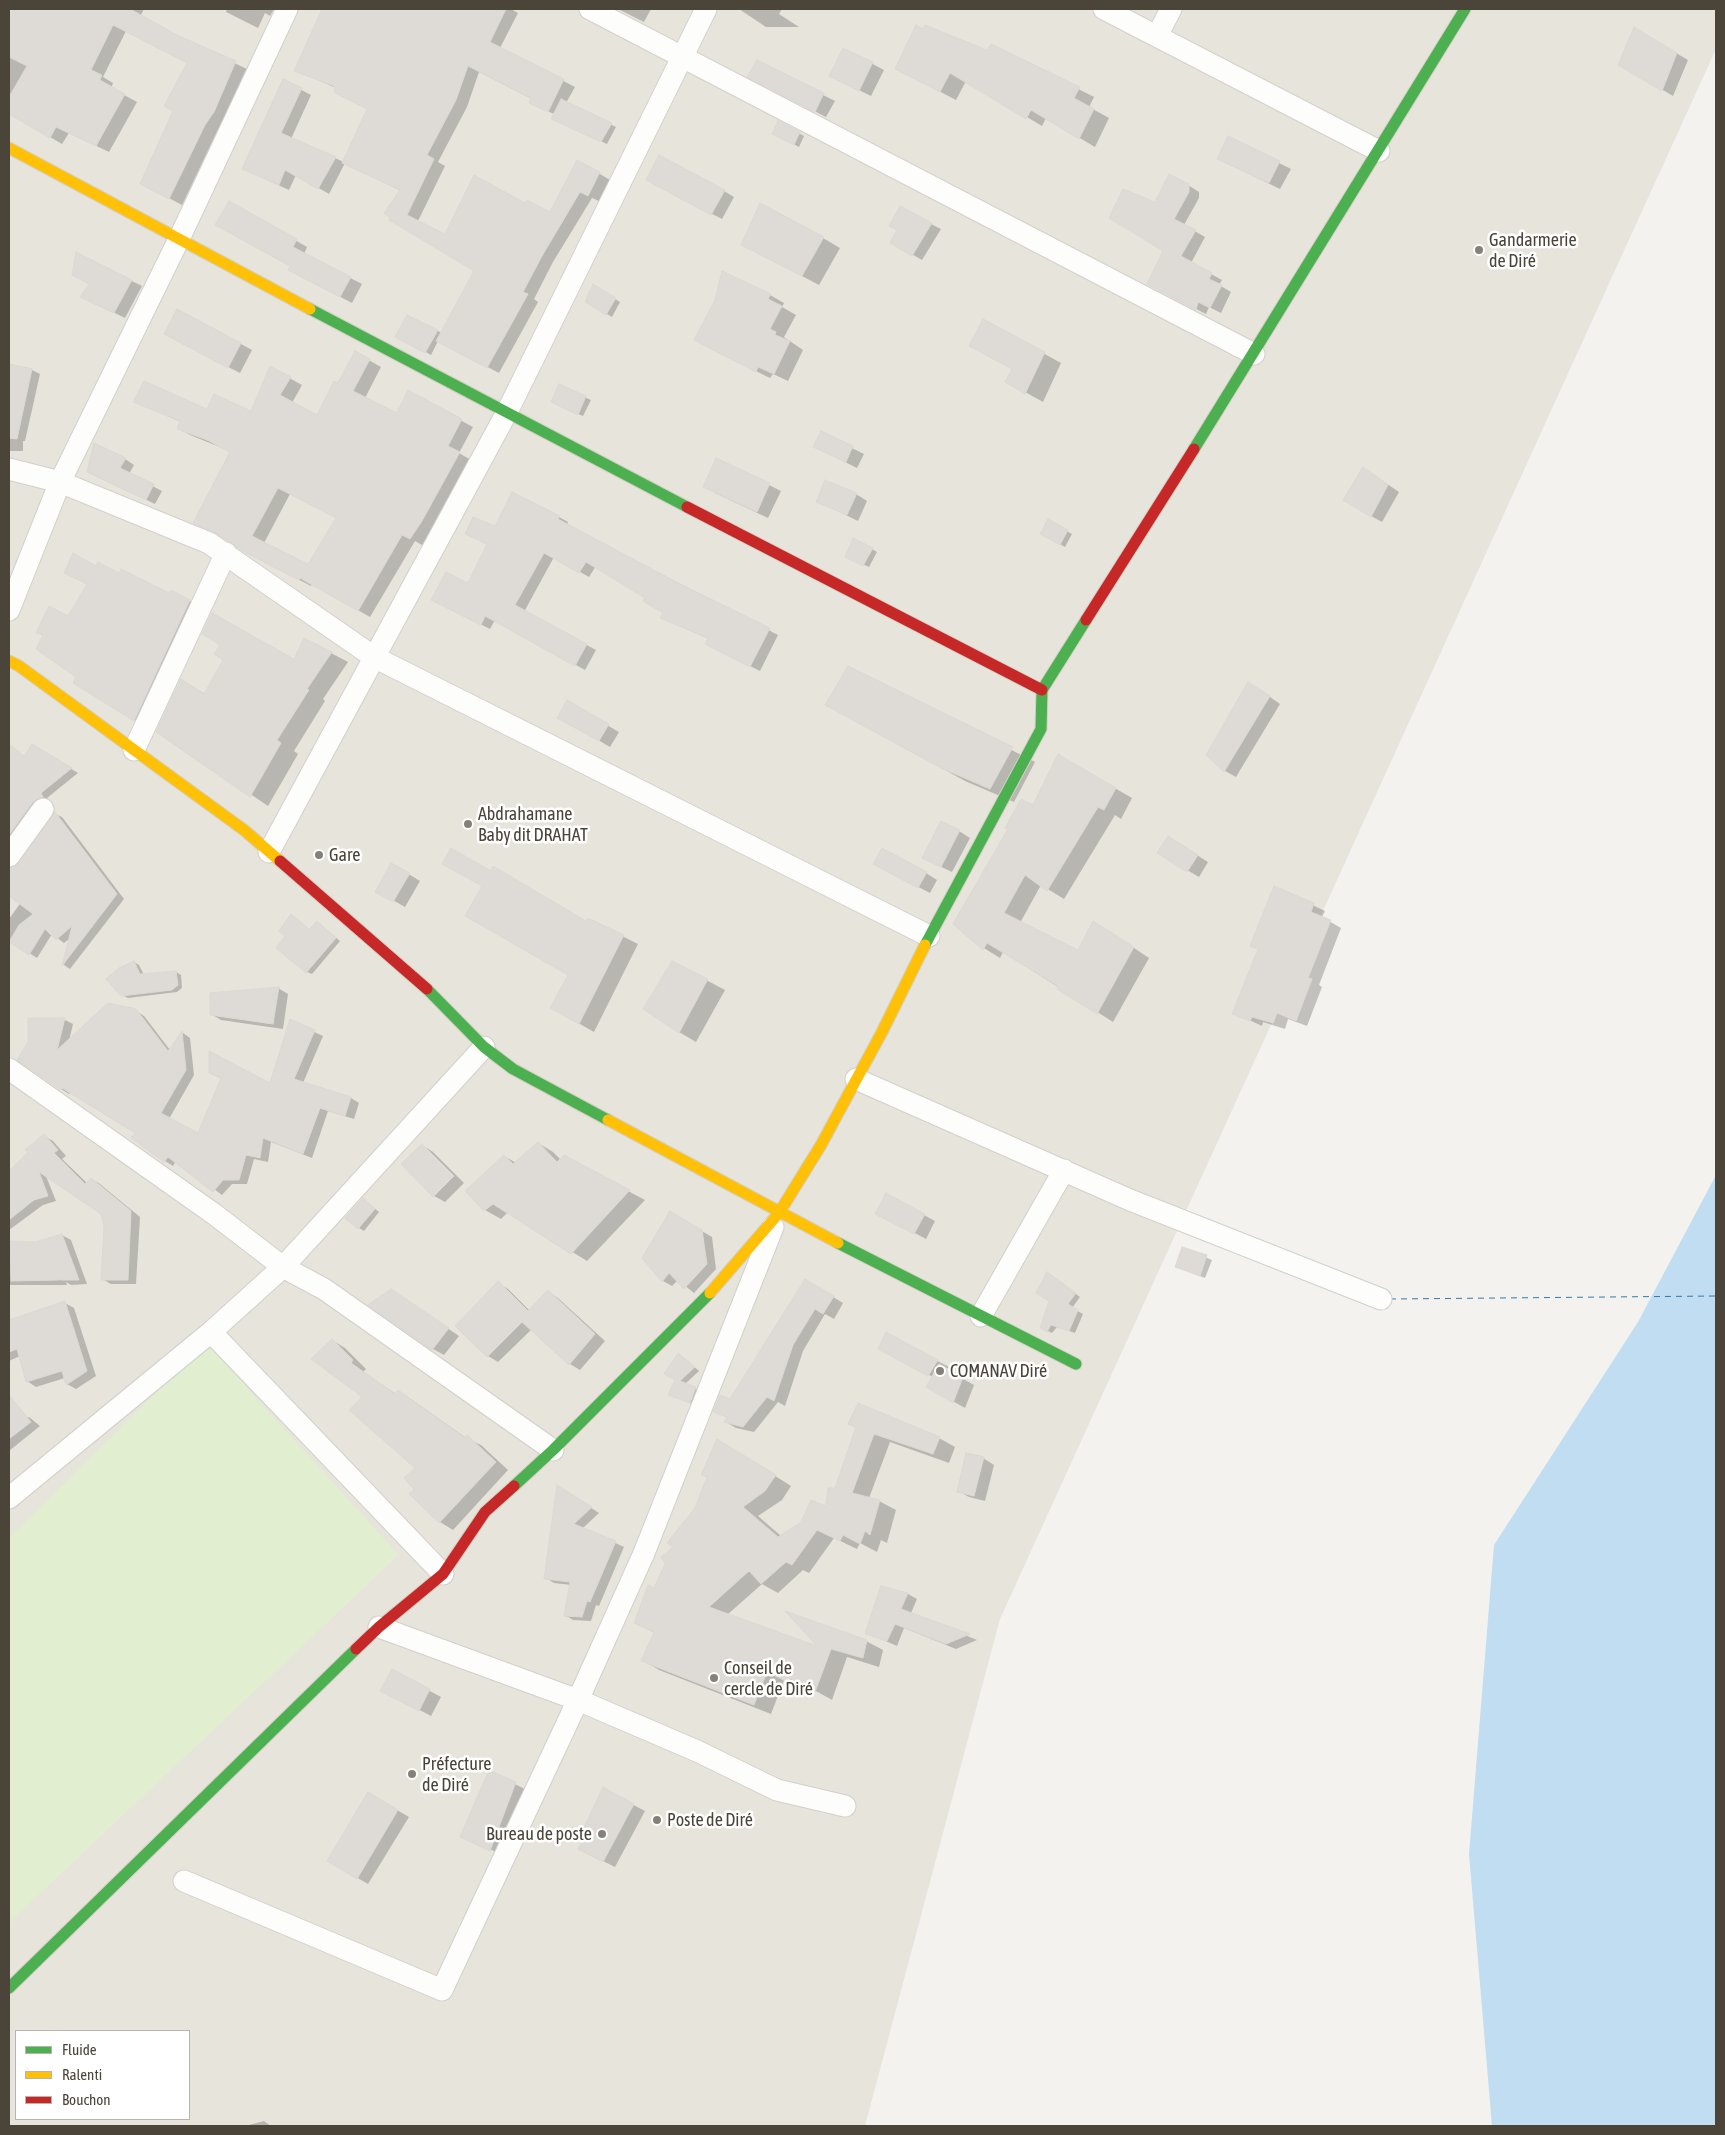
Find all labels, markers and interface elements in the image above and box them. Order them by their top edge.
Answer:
place label: Gandarmerie de Diré [1489,229,1577,272]
marker: Gandarmerie de Diré [1473,244,1485,256]
place label: Abdrahamane Baby dit DRAHAT [478,803,588,846]
marker: Abdrahamane Baby dit DRAHAT [462,818,474,830]
place label: Gare [329,844,360,866]
marker: Gare [313,849,325,861]
place label: COMANAV Diré [950,1360,1047,1382]
marker: COMANAV Diré [934,1365,946,1377]
place label: Conseil de cercle de Diré [724,1657,813,1700]
marker: Conseil de cercle de Diré [708,1672,720,1684]
place label: Préfecture de Diré [422,1753,491,1796]
marker: Préfecture de Diré [406,1768,418,1780]
place label: Poste de Diré [667,1809,753,1831]
marker: Poste de Diré [651,1814,663,1826]
place label: Bureau de poste [486,1823,592,1845]
marker: Bureau de poste [596,1828,608,1840]
legend [15,2030,190,2120]
text: Fluide [62,2041,97,2058]
text: Ralenti [62,2066,102,2083]
text: Bouchon [62,2091,111,2108]

